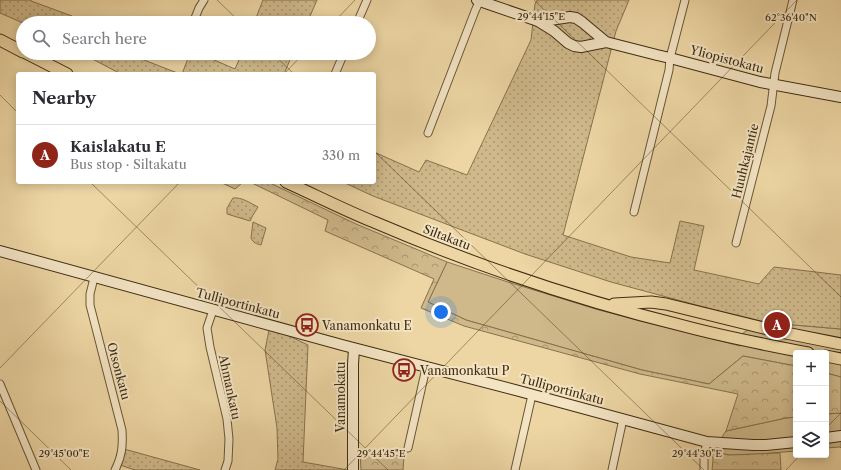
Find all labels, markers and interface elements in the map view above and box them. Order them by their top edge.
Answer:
text: 29°44'15"E [517,10,565,23]
text: 62°36'40"N [765,11,817,24]
search box [16,16,376,60]
icon: search [30,27,52,49]
text: Search here [62,29,147,48]
street label: Yliopistokatu [688,42,766,76]
text: Nearby [32,88,96,108]
street label: Huuhkajantie [728,121,762,200]
text: Kaislakatu E [70,137,166,156]
text: A [40,147,50,163]
text: 330 m [322,147,360,163]
text: Bus stop · Siltakatu [70,156,187,172]
street label: Siltakatu [421,221,473,253]
street label: Tulliportinkatu [194,285,282,322]
your location [431,302,451,322]
pin: A [764,310,790,340]
bus stop icon: Vanamonkatu E [294,312,320,338]
place label: Vanamonkatu E [321,318,412,333]
street label: Otsonkatu [104,341,134,402]
map controls [793,350,829,458]
button: + [793,350,829,386]
street label: Ahmankatu [216,352,244,421]
bus stop icon: Vanamonkatu P [391,357,417,383]
street label: Vanamokatu [333,361,348,433]
place label: Vanamonkatu P [419,363,510,378]
street label: Tulliportinkatu [518,371,606,408]
button: − [793,386,829,422]
button: layers [793,422,829,458]
text: 29°45'00"E [39,447,90,460]
text: 29°44'45"E [356,447,406,460]
text: 29°44'30"E [672,447,722,460]

